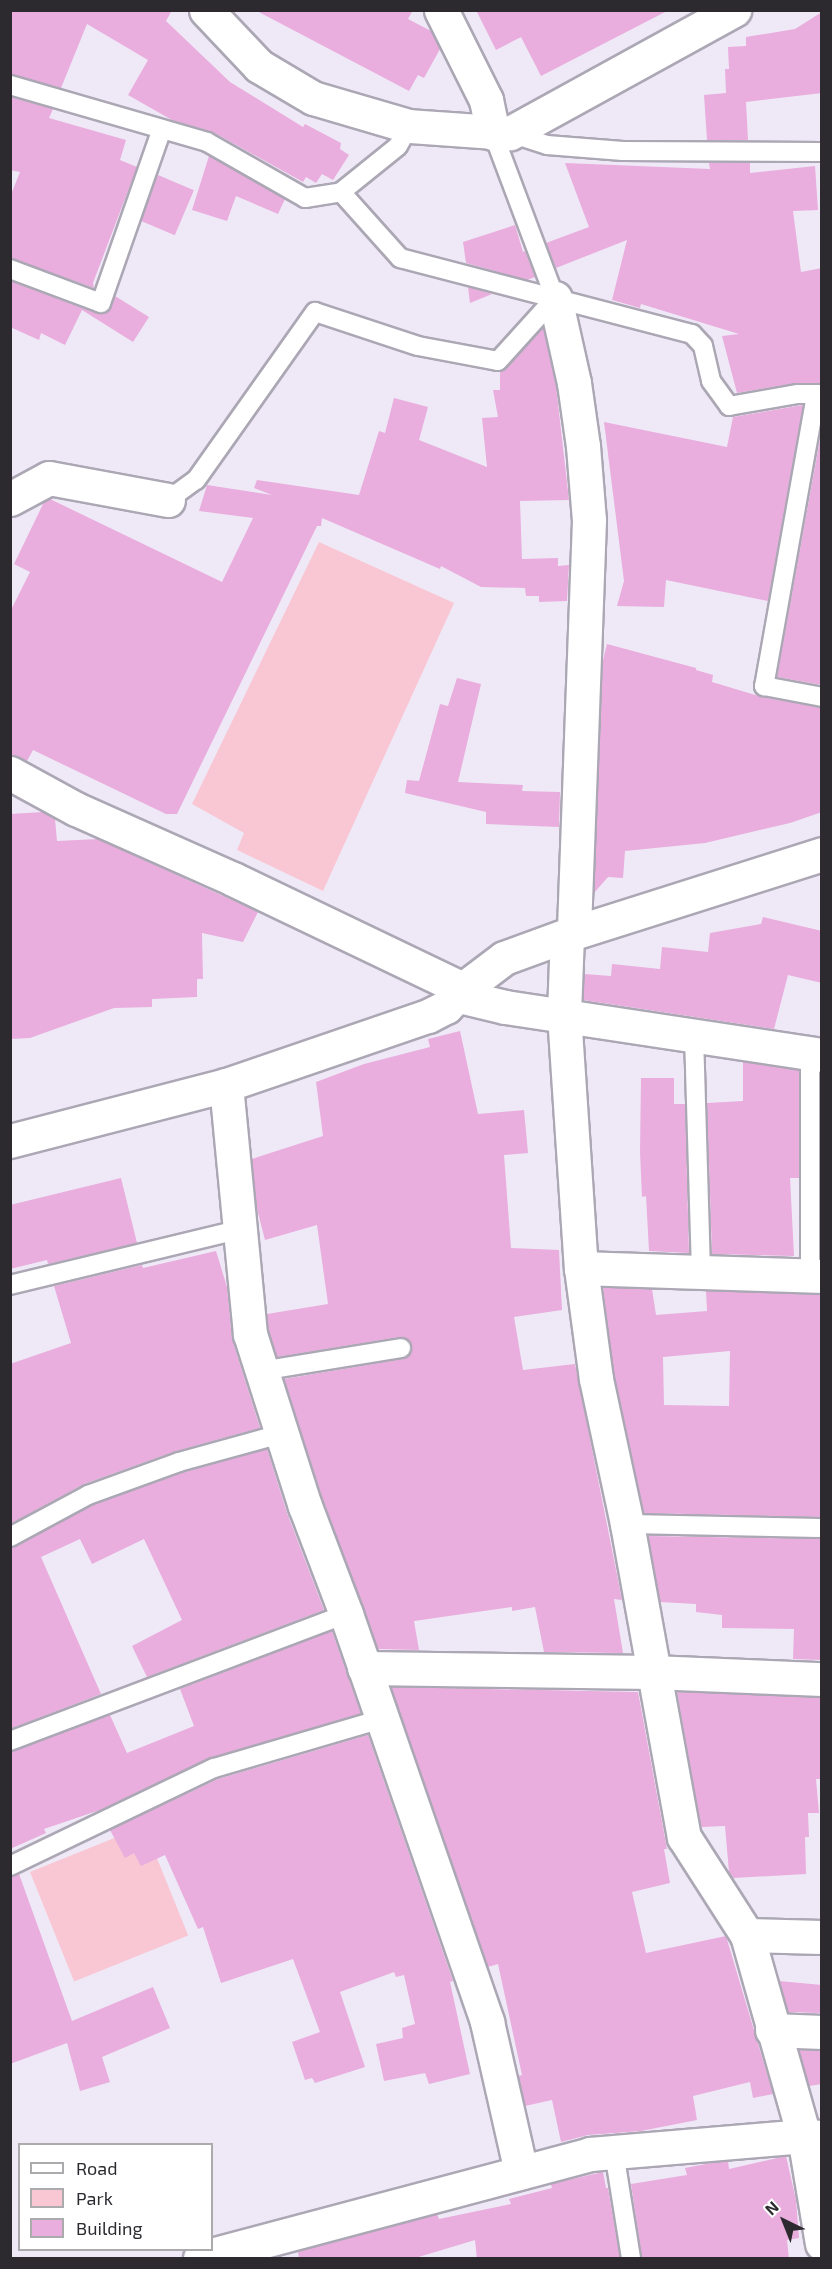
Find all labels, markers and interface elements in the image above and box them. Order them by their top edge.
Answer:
legend [18,2143,213,2251]
text: Road [76,2157,117,2179]
text: Park [76,2187,113,2209]
north arrow [754,2191,814,2251]
text: N [761,2197,782,2218]
text: Building [76,2217,143,2239]

